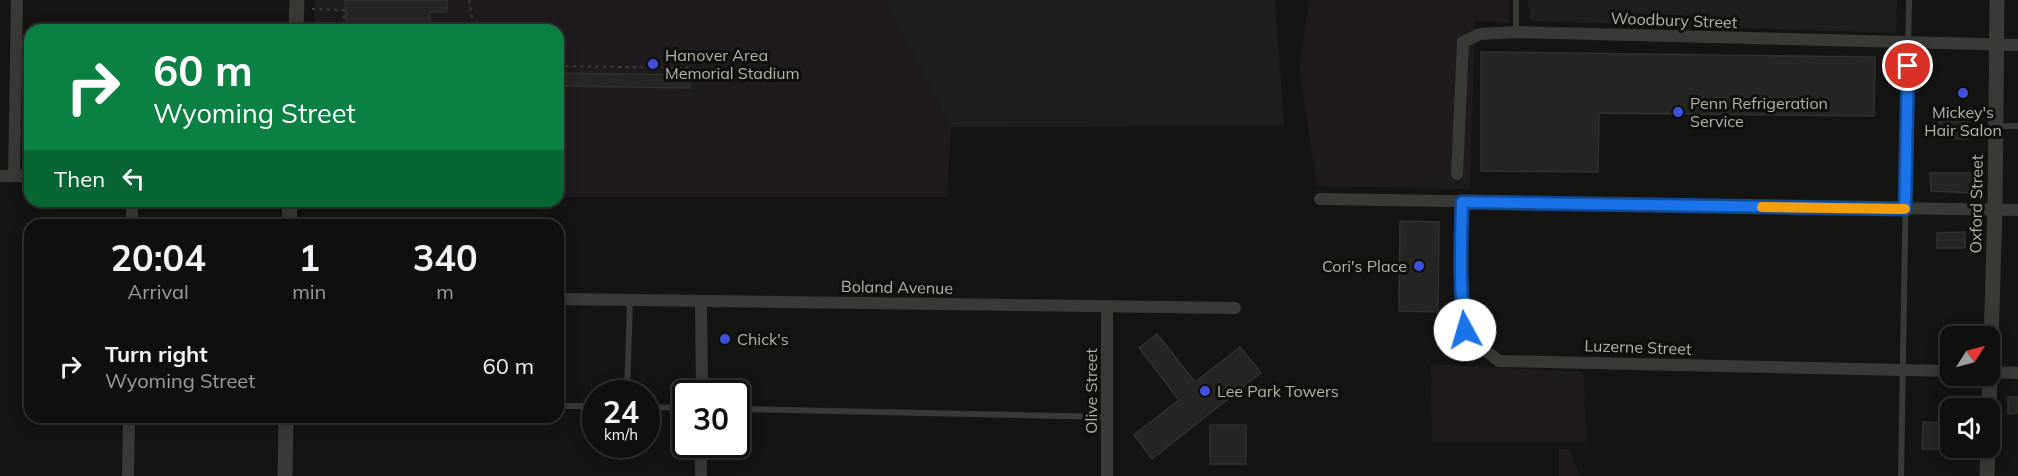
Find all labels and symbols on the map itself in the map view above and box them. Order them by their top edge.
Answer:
street label: Woodbury Street [1610,8,1738,32]
pin [1882,40,1933,91]
place label: Hanover Area Memorial Stadium [665,45,800,83]
marker: Hanover Area Memorial Stadium [646,57,660,71]
marker: Mickey's Hair Salon [1956,86,1970,100]
place label: Penn Refrigeration Service [1690,93,1828,131]
place label: Mickey's Hair Salon [1924,102,2002,140]
marker: Penn Refrigeration Service [1671,105,1685,119]
street label: Oxford Street [1965,154,1987,254]
place label: Cori's Place [1322,256,1407,276]
marker: Cori's Place [1412,259,1426,273]
street label: Boland Avenue [841,276,953,298]
position arrow [1433,298,1497,362]
north arrow [1940,326,2000,386]
place label: Chick's [737,329,789,349]
marker: Chick's [718,332,732,346]
street label: Luzerne Street [1584,335,1692,359]
street label: Olive Street [1081,348,1101,434]
speed limit sign: 30 [672,380,750,458]
place label: Lee Park Towers [1217,381,1339,401]
marker: Lee Park Towers [1198,384,1212,398]

